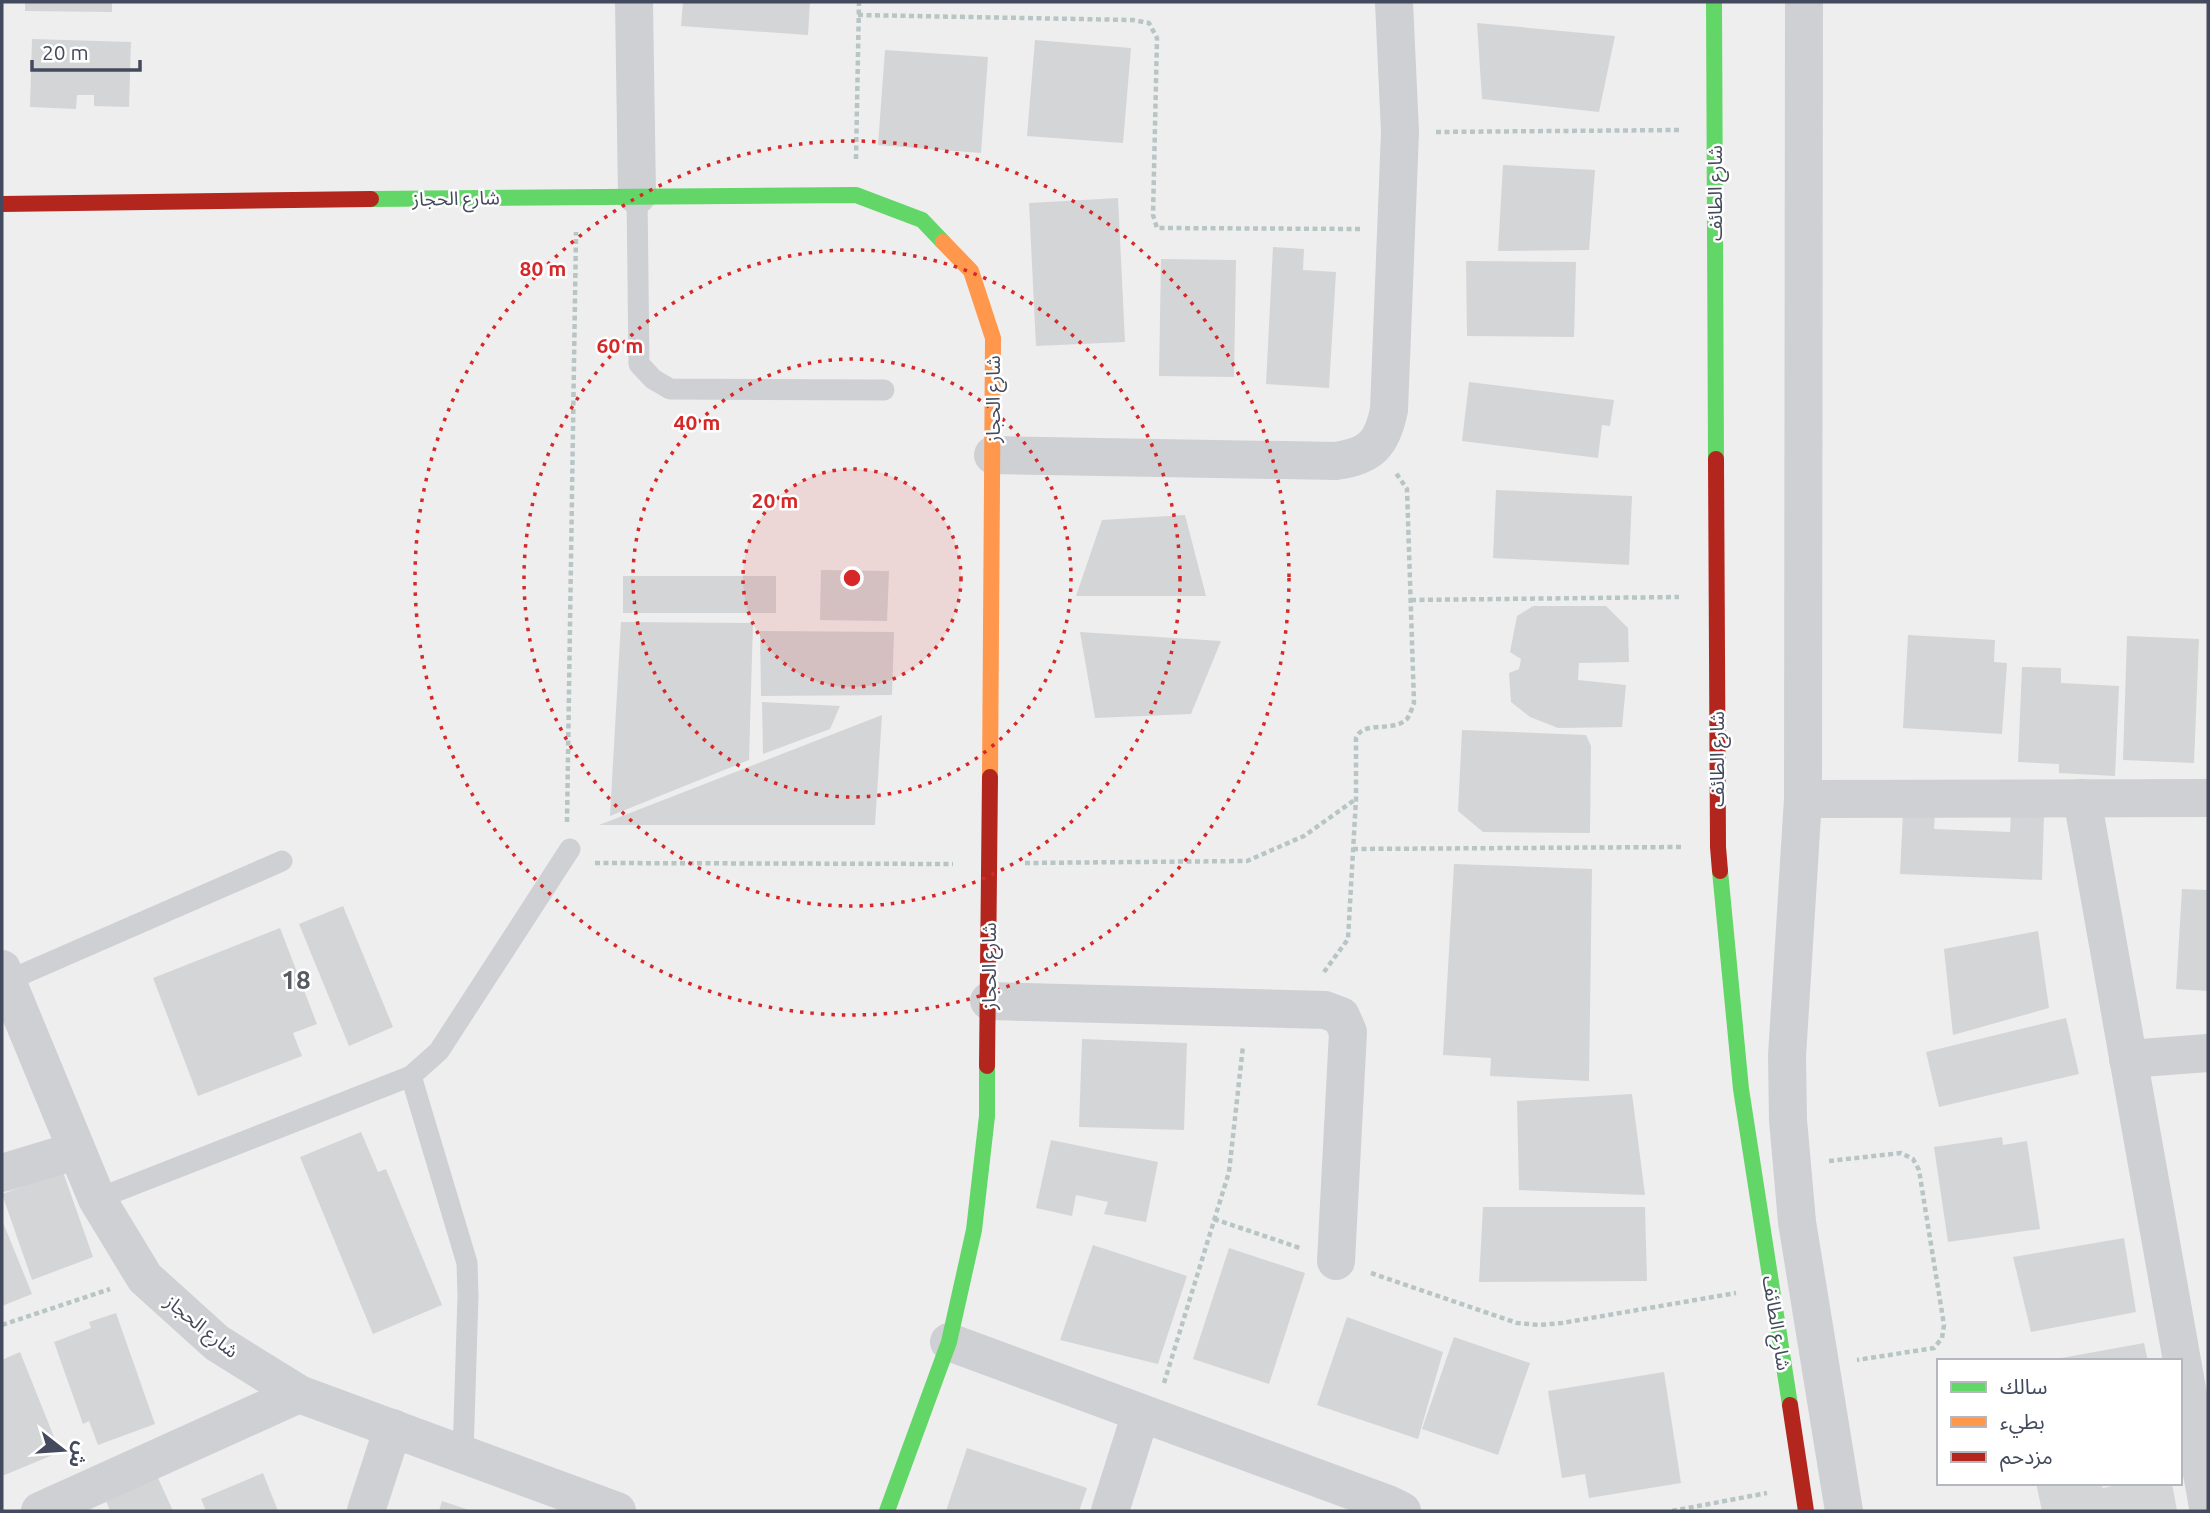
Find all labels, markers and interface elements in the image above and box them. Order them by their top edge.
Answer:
scale bar [32,28,140,72]
text: 20 m [42,40,89,64]
street label: شارع الطائف [1704,145,1729,241]
street label: شارع الحجاز [411,186,500,213]
text: 80 m [520,256,566,280]
text: 60 m [597,333,643,357]
street label: شارع الحجاز [982,355,1007,444]
text: 40 m [674,410,720,434]
text: 20 m [752,488,798,512]
centre of rings [840,566,864,590]
street label: شارع الطائف [1706,711,1731,807]
street label: شارع الحجاز [978,922,1003,1011]
district label: 18 [281,965,311,994]
street label: شارع الطائف [1756,1274,1795,1373]
street label: شارع الحجاز [158,1289,243,1364]
legend [1937,1359,2182,1485]
text: سالك [2000,1374,2047,1398]
text: بطيء [2000,1409,2045,1438]
north arrow [28,1415,98,1485]
text: ش [65,1439,94,1471]
text: مزدحم [2000,1444,2053,1472]

